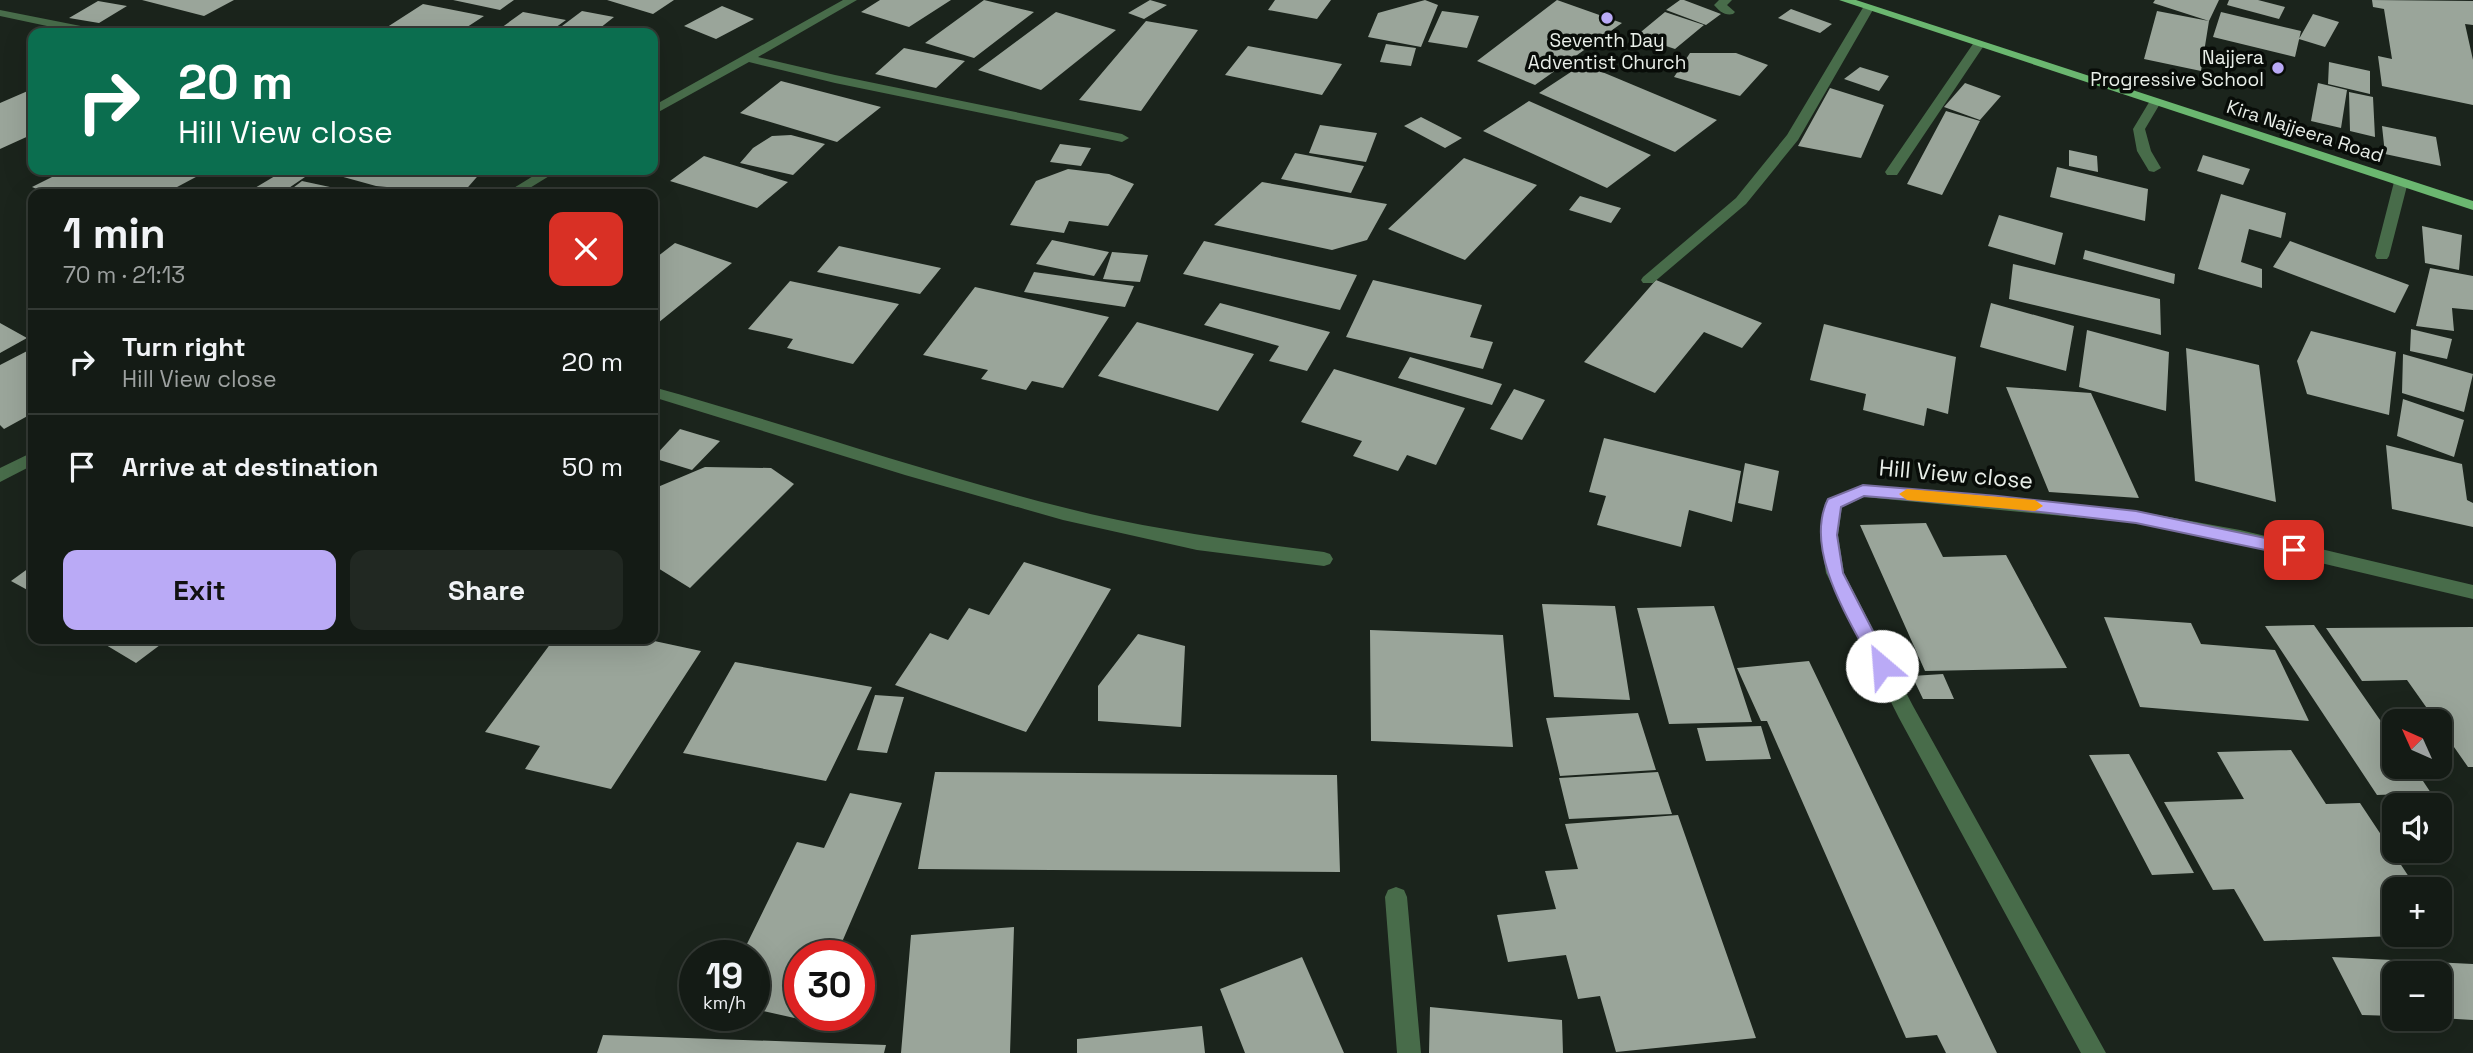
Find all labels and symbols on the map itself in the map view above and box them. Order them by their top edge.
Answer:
marker: Seventh Day Adventist Church [1599,10,1615,26]
place label: Seventh Day Adventist Church [1528,28,1686,75]
place label: Najjera Progressive School [2090,45,2264,92]
marker: Najjera Progressive School [2270,60,2286,76]
street label: Kira Najjeera Road [2223,94,2387,168]
street label: Hill View close [1878,452,2034,496]
pin [2264,520,2324,580]
position arrow [1845,629,1919,703]
north arrow [2382,709,2452,779]
speed limit sign: 30 [784,940,875,1031]

